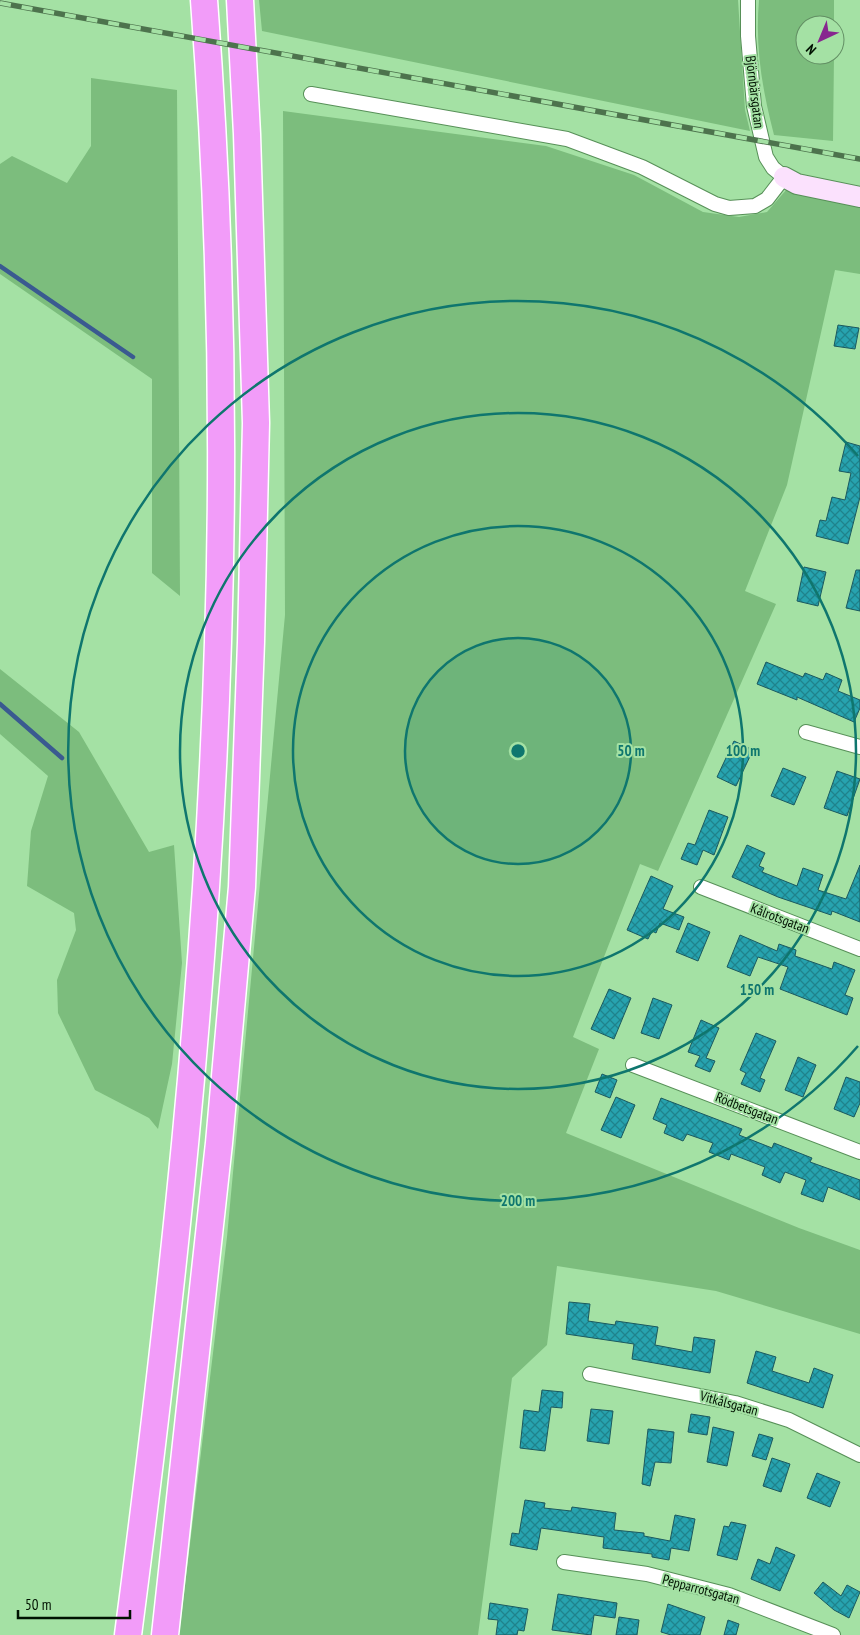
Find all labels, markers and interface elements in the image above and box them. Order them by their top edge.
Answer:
north arrow [795,15,845,65]
text: N [802,40,820,58]
street label: Björnbärsgatan [742,55,768,129]
text: 50 m [617,741,645,760]
text: 100 m [726,741,760,760]
centre of rings [509,742,527,760]
street label: Kålrotsgatan [748,899,812,937]
text: 150 m [740,980,774,999]
street label: Rödbetsgatan [713,1088,781,1128]
text: 200 m [501,1191,535,1210]
street label: Vitkålsgatan [697,1386,760,1419]
street label: Pepparrotsgatan [661,1570,741,1608]
scale bar [18,1588,130,1620]
text: 50 m [25,1595,51,1614]

